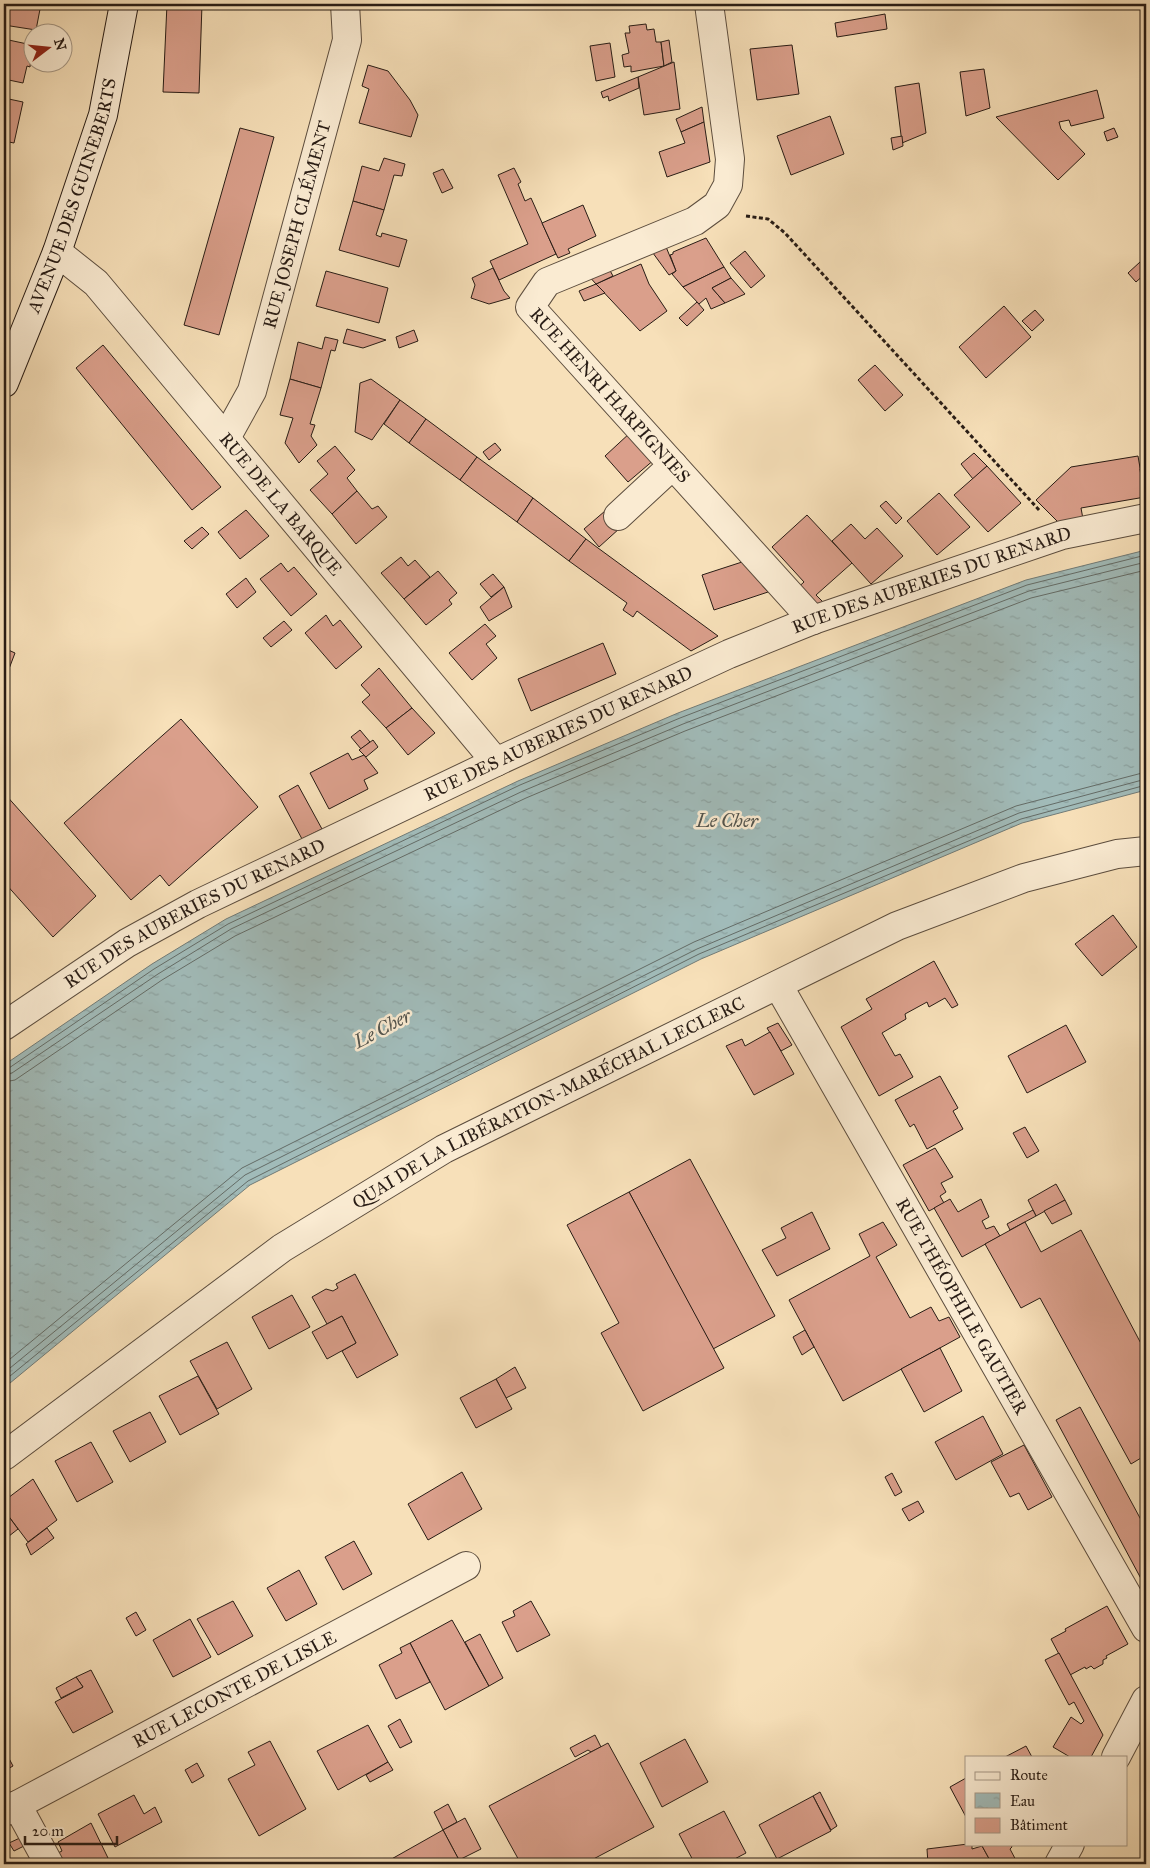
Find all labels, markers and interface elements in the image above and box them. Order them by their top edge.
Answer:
north arrow [22,22,72,72]
text: N [50,37,70,53]
street label: AVENUE DES GUINEBERTS [22,76,121,317]
street label: RUE JOSEPH CLÉMENT [258,118,336,331]
street label: RUE HENRI HARPIGNIES [525,303,695,488]
street label: RUE DE LA BARQUE [215,428,347,580]
street label: RUE DES AUBERIES DU RENARD [789,522,1073,638]
street label: RUE DES AUBERIES DU RENARD [420,661,696,806]
water label: Le Cher [695,809,759,832]
street label: RUE DES AUBERIES DU RENARD [60,834,329,993]
street label: QUAI DE LA LIBÉRATION-MARÉCHAL LECLERC [348,992,748,1214]
water label: Le Cher [349,1003,416,1054]
street label: RUE THÉOPHILE GAUTIER [891,1194,1033,1419]
street label: RUE LECONTE DE LISLE [129,1626,340,1753]
legend [965,1756,1128,1846]
text: Route [1010,1766,1048,1784]
text: Eau [1010,1792,1035,1810]
scale bar [25,1813,118,1845]
text: Bâtiment [1010,1816,1069,1834]
text: 20 m [32,1822,64,1840]

